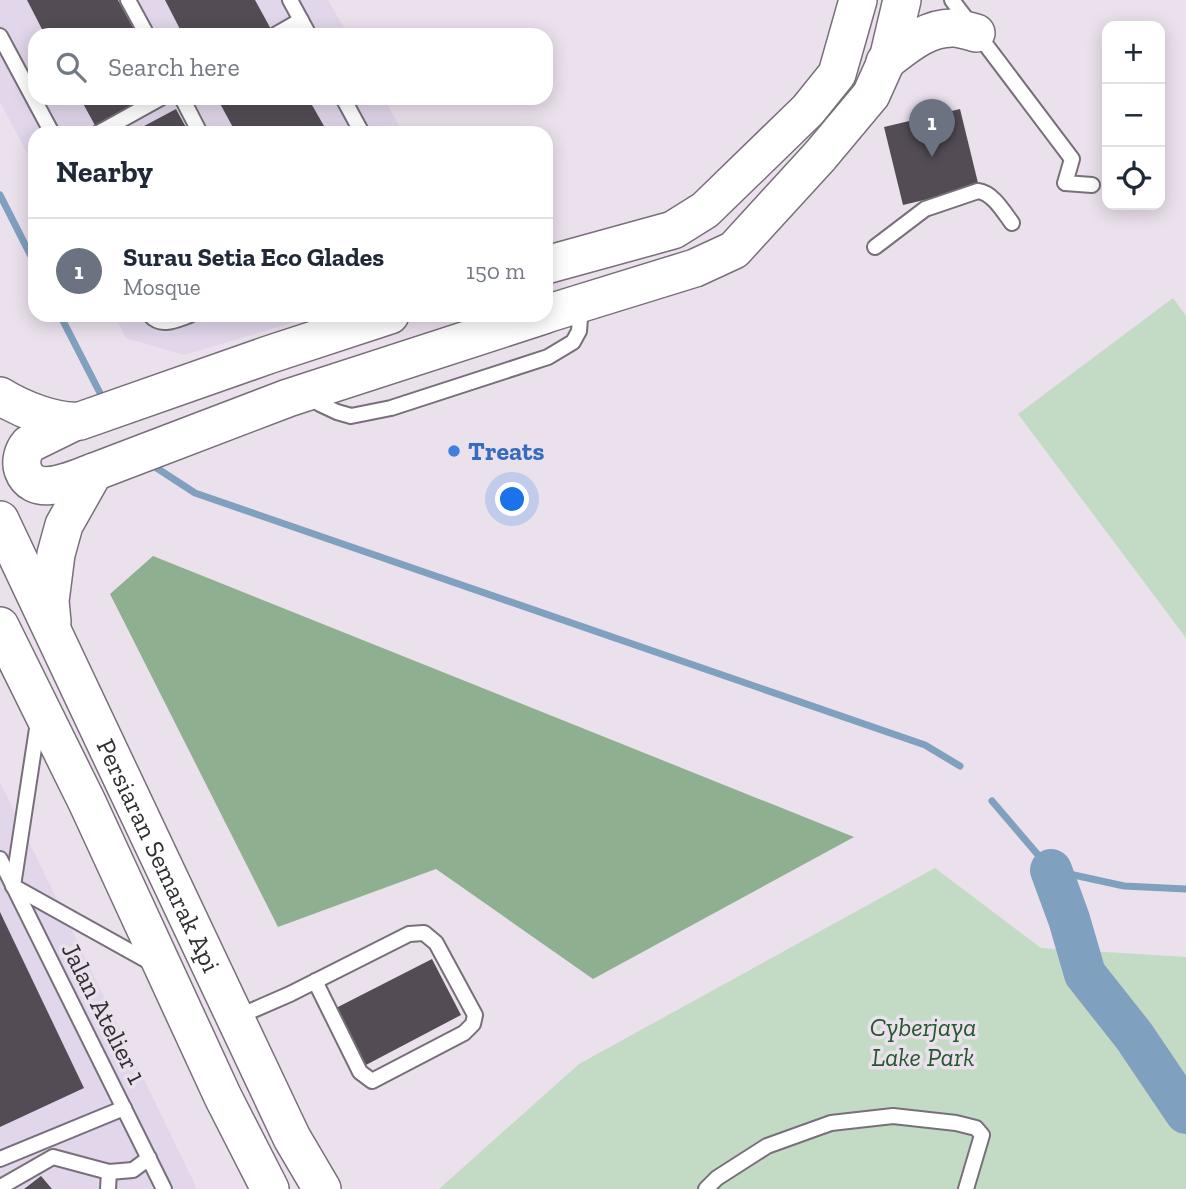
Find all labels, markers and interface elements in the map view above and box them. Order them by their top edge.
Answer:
map controls [1102,21,1165,210]
button: + [1102,21,1165,84]
search box [28,28,553,105]
icon: search [52,48,90,86]
text: Search here [108,51,240,83]
button: − [1102,84,1165,147]
pin: 1 [909,99,955,157]
button: locate [1102,147,1165,210]
text: Nearby [56,154,153,190]
text: Surau Setia Eco Glades [123,241,384,273]
text: 1 [74,257,84,285]
text: 150 m [466,257,525,285]
text: Mosque [123,273,201,301]
place label: Treats [468,435,544,467]
marker: Treats [446,443,462,459]
your location [495,482,529,516]
street label: Persiaran Semarak Api [90,734,227,977]
street label: Jalan Atelier 1 [55,937,153,1089]
park label: Cyberjaya Lake Park [870,1011,976,1073]

